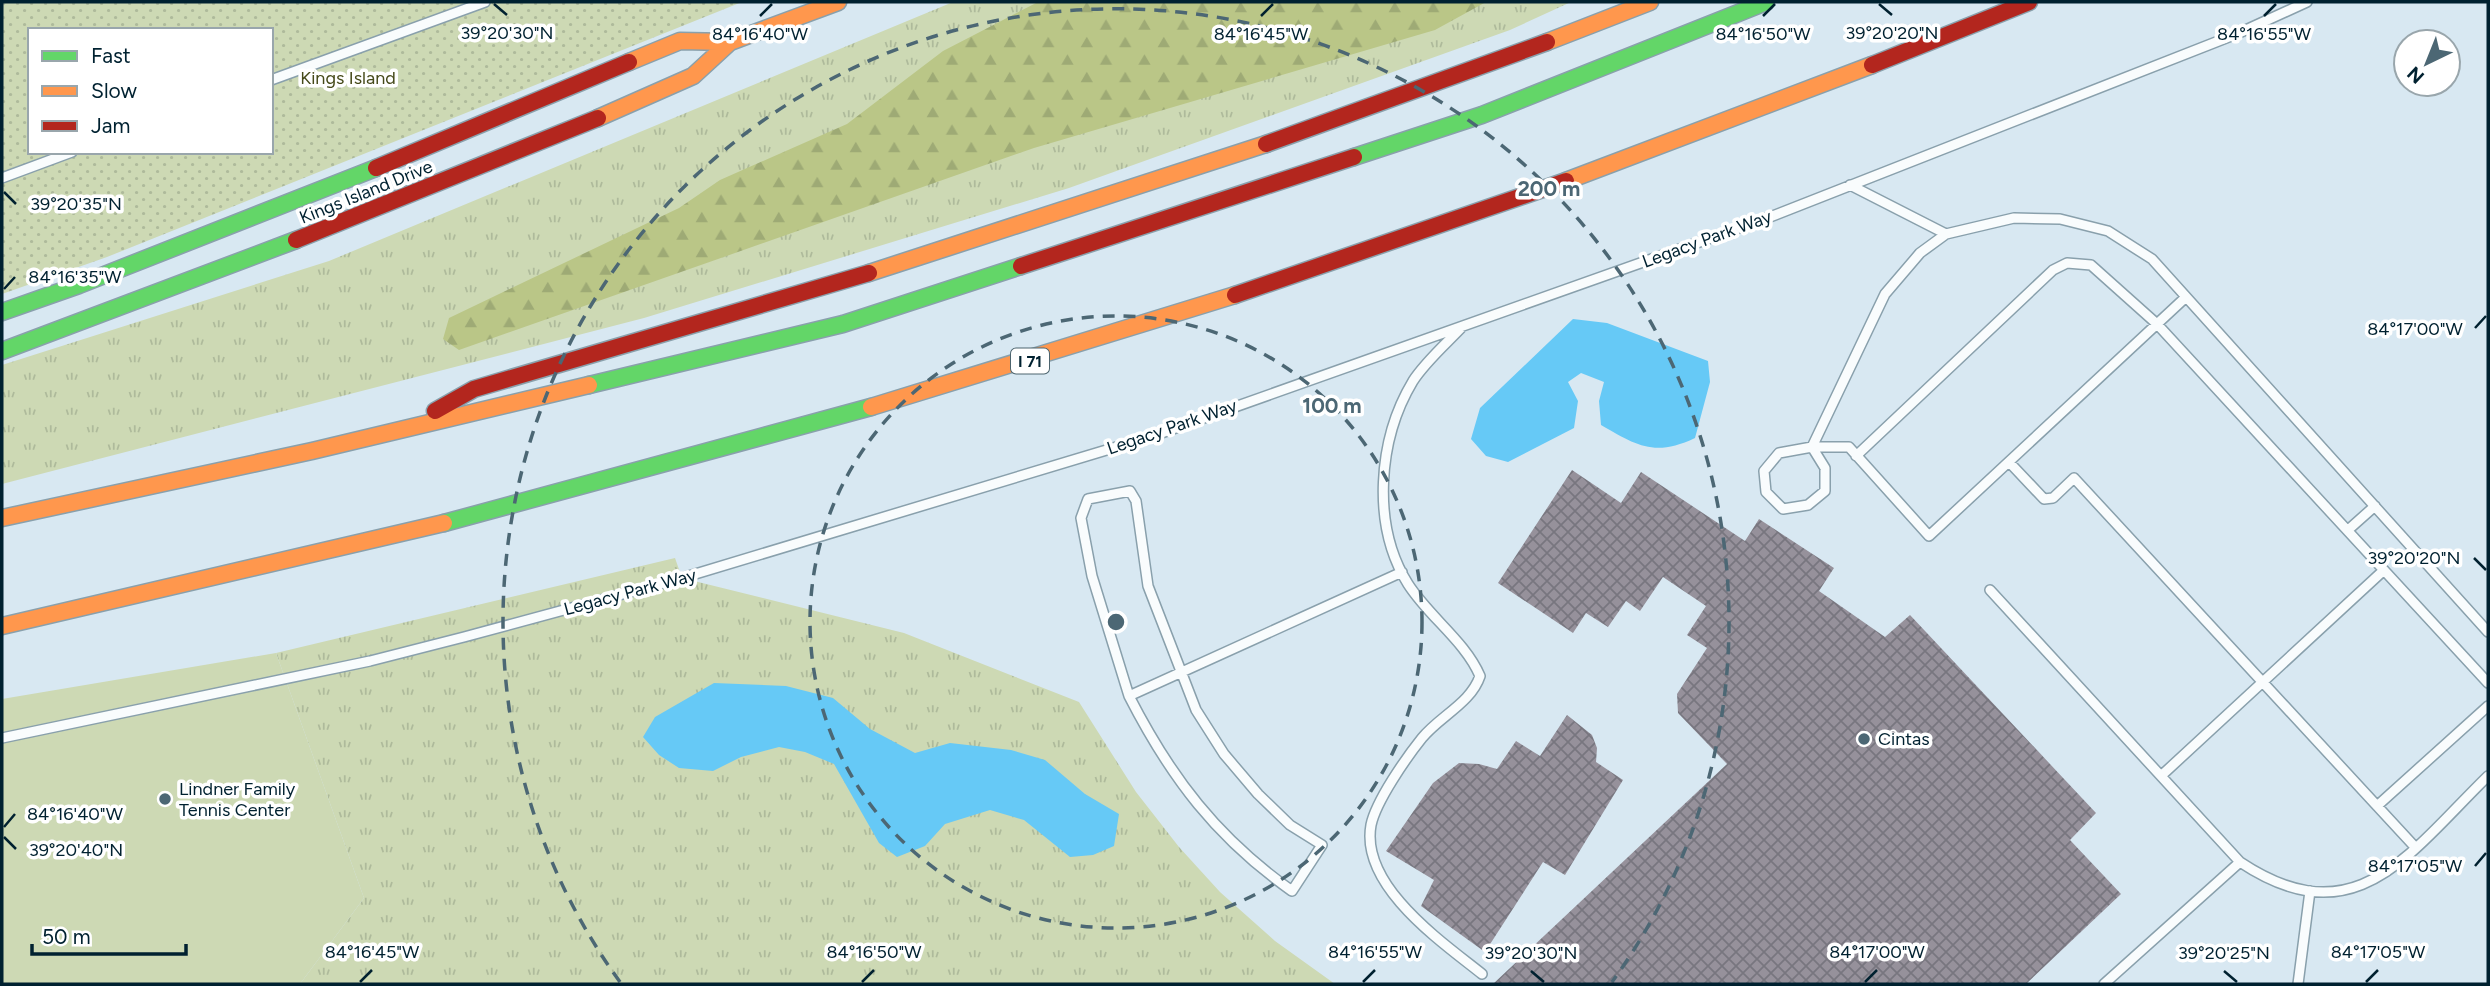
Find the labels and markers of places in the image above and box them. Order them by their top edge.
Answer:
centre of rings [1104,610,1128,634]
place label: Cintas [1878,728,1930,750]
marker: Cintas [1856,731,1872,747]
place label: Lindner Family Tennis Center [179,778,296,821]
marker: Lindner Family Tennis Center [157,791,173,807]

